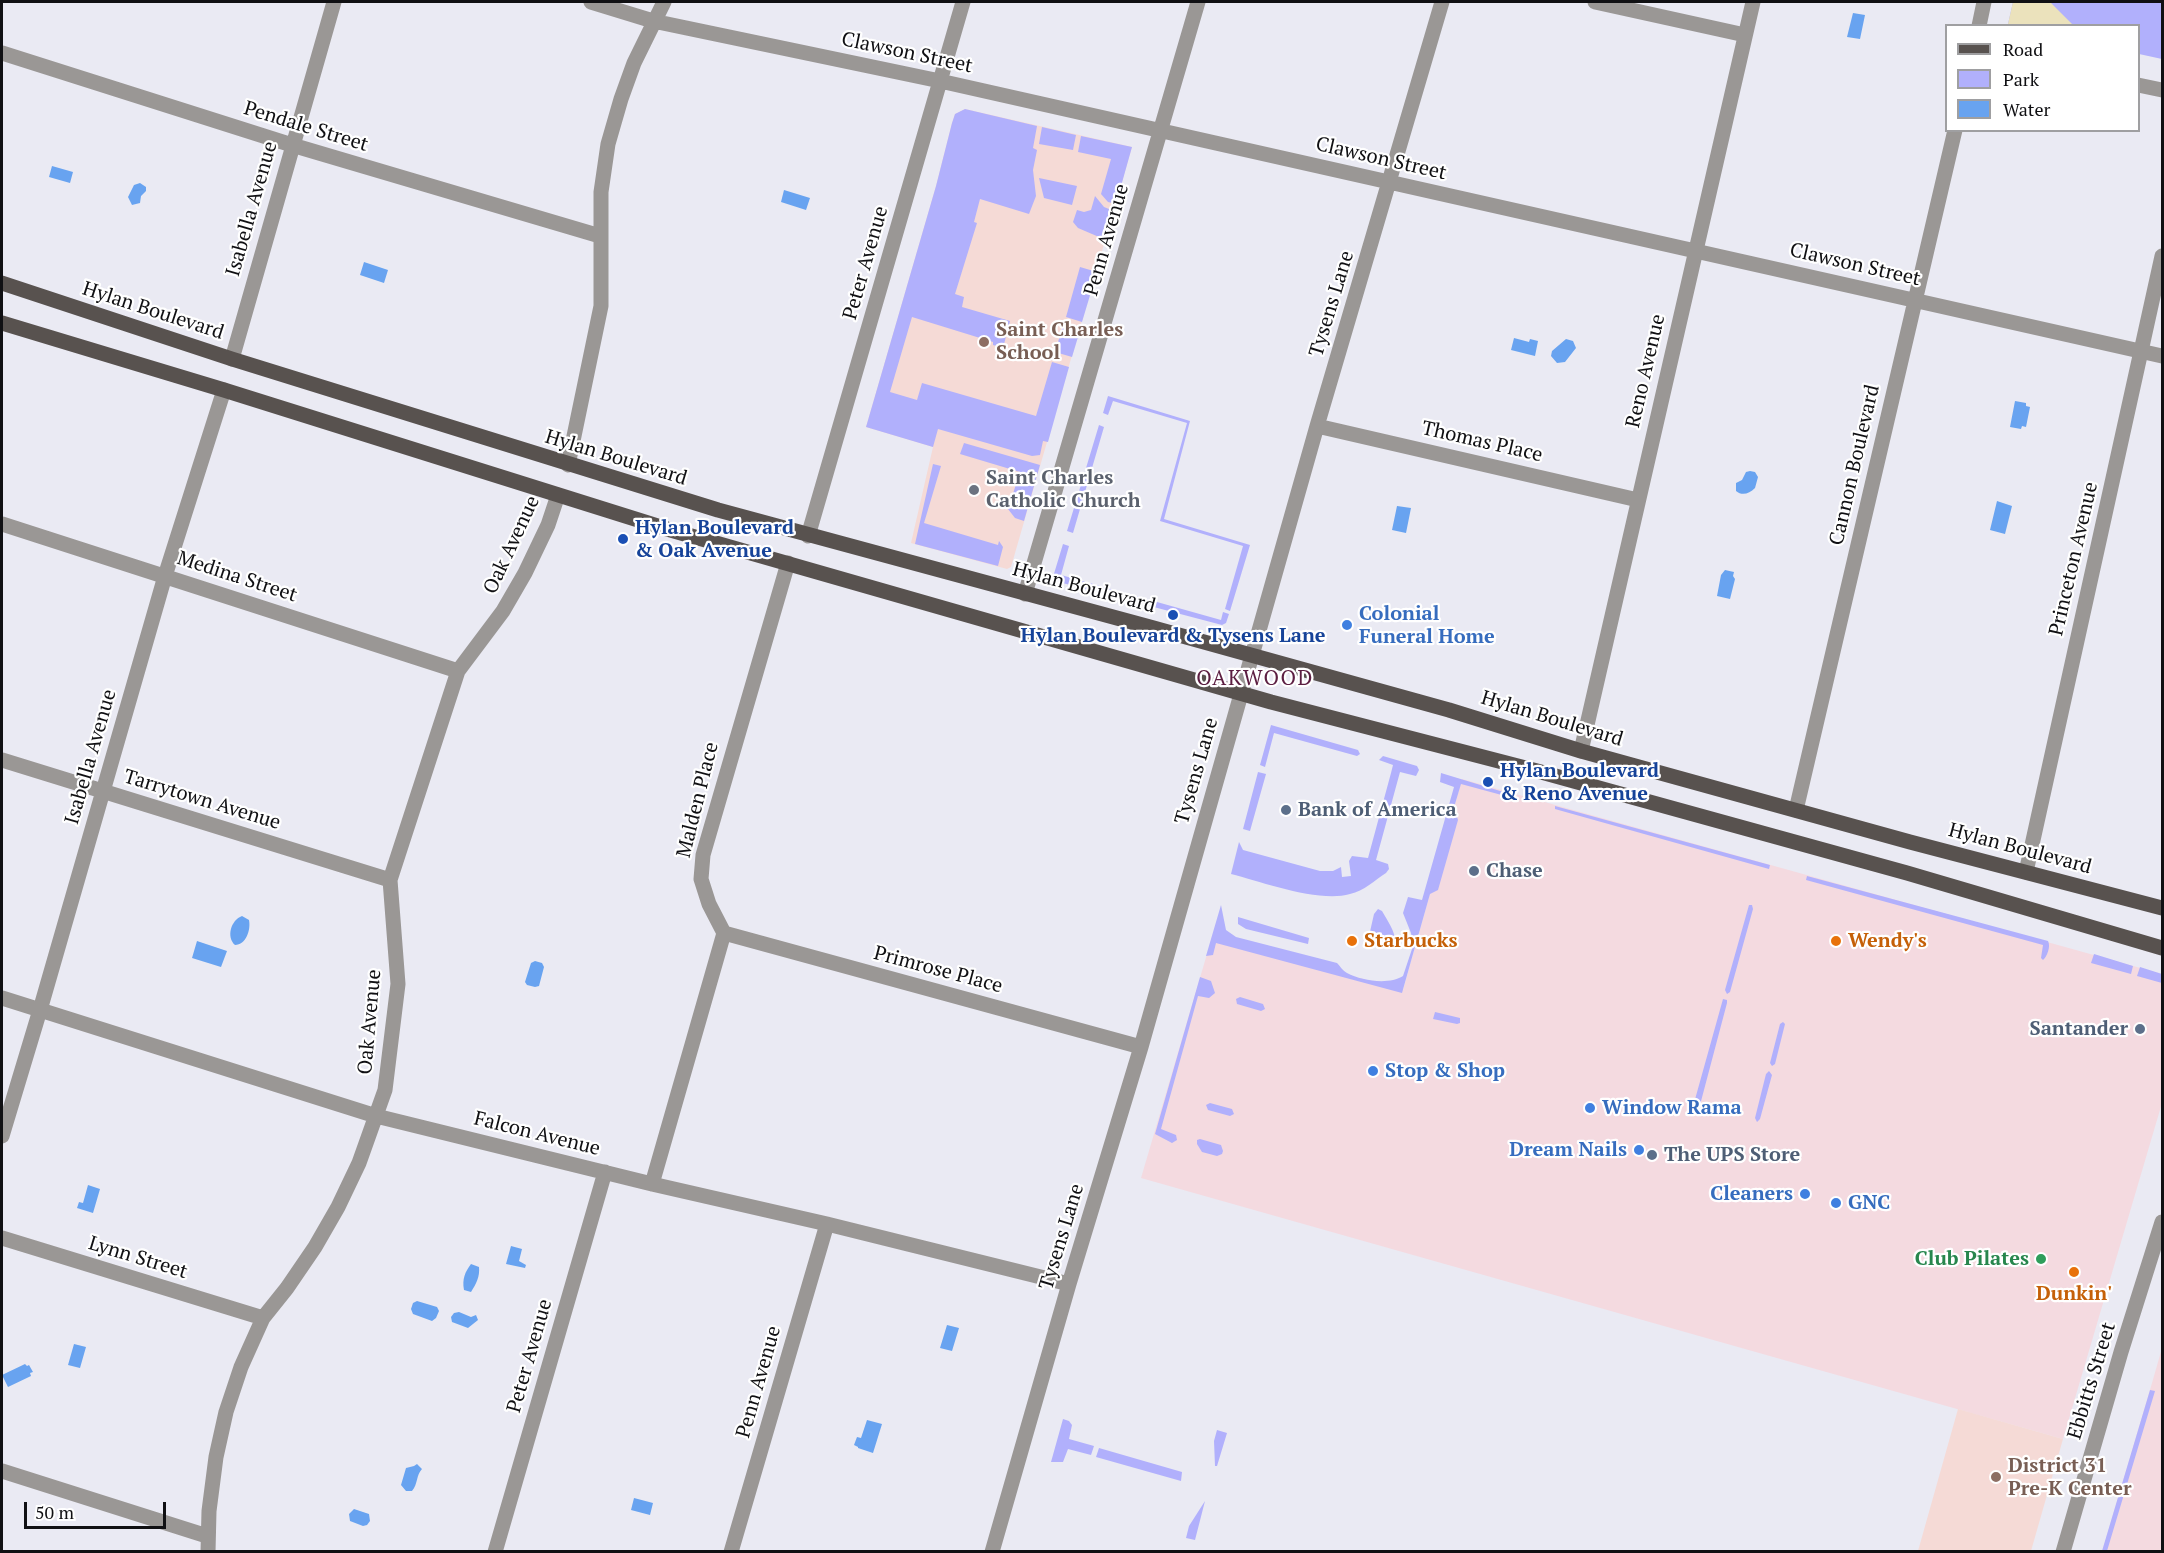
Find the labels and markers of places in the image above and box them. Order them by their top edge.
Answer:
place label: Saint Charles School [996,318,1123,365]
marker: Saint Charles School [977,335,991,349]
place label: Saint Charles Catholic Church [986,466,1141,513]
marker: Saint Charles Catholic Church [967,483,981,497]
place label: Hylan Boulevard & Oak Avenue [635,516,794,563]
marker: Hylan Boulevard & Oak Avenue [616,532,630,546]
place label: Colonial Funeral Home [1359,602,1495,649]
marker: Hylan Boulevard & Tysens Lane [1166,608,1180,622]
marker: Colonial Funeral Home [1340,618,1354,632]
place label: Hylan Boulevard & Tysens Lane [1021,624,1325,648]
place label: Hylan Boulevard & Reno Avenue [1500,759,1659,806]
marker: Hylan Boulevard & Reno Avenue [1481,775,1495,789]
place label: Bank of America [1298,798,1457,822]
marker: Bank of America [1279,803,1293,817]
place label: Chase [1486,859,1543,883]
marker: Chase [1467,864,1481,878]
place label: Starbucks [1364,929,1457,953]
place label: Wendy's [1848,929,1927,953]
marker: Starbucks [1345,934,1359,948]
marker: Wendy's [1829,934,1843,948]
place label: Santander [2029,1017,2128,1041]
marker: Santander [2133,1022,2147,1036]
place label: Stop & Shop [1385,1059,1505,1083]
marker: Stop & Shop [1366,1064,1380,1078]
place label: Window Rama [1602,1096,1742,1120]
marker: Window Rama [1583,1101,1597,1115]
place label: Dream Nails [1509,1138,1627,1162]
marker: Dream Nails [1632,1143,1646,1157]
place label: The UPS Store [1664,1143,1800,1167]
marker: The UPS Store [1645,1148,1659,1162]
place label: Cleaners [1710,1182,1793,1206]
marker: Cleaners [1798,1187,1812,1201]
place label: GNC [1848,1191,1890,1215]
marker: GNC [1829,1196,1843,1210]
place label: Club Pilates [1915,1247,2029,1271]
marker: Club Pilates [2034,1252,2048,1266]
marker: Dunkin' [2067,1265,2081,1279]
place label: Dunkin' [2036,1282,2112,1306]
place label: District 31 Pre-K Center [2008,1454,2131,1501]
marker: District 31 Pre-K Center [1989,1470,2003,1484]

